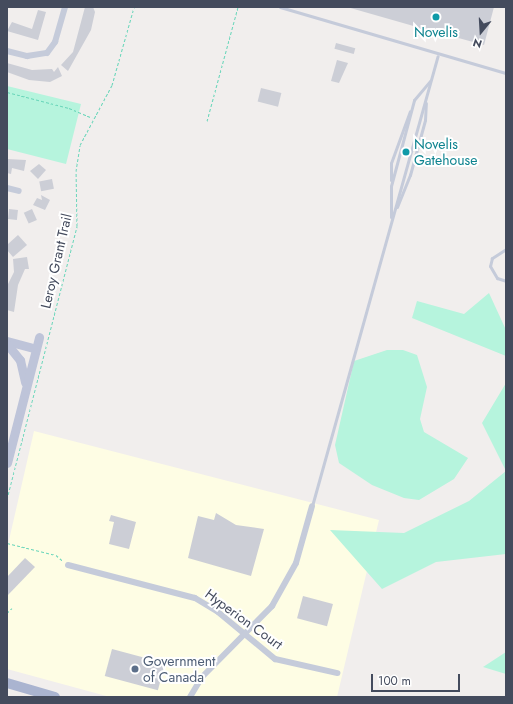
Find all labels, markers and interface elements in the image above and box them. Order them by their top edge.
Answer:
marker: Novelis [431,12,441,22]
north arrow [461,12,501,52]
place label: Novelis [414,24,458,40]
text: N [471,34,484,52]
place label: Novelis Gatehouse [414,136,477,168]
marker: Novelis Gatehouse [401,147,411,157]
street label: Leroy Grant Trail [37,212,75,310]
street label: Hyperion Court [202,585,286,653]
place label: Government of Canada [143,653,215,686]
marker: Government of Canada [130,664,140,674]
scale bar [373,666,462,692]
text: 100 m [378,672,411,690]

